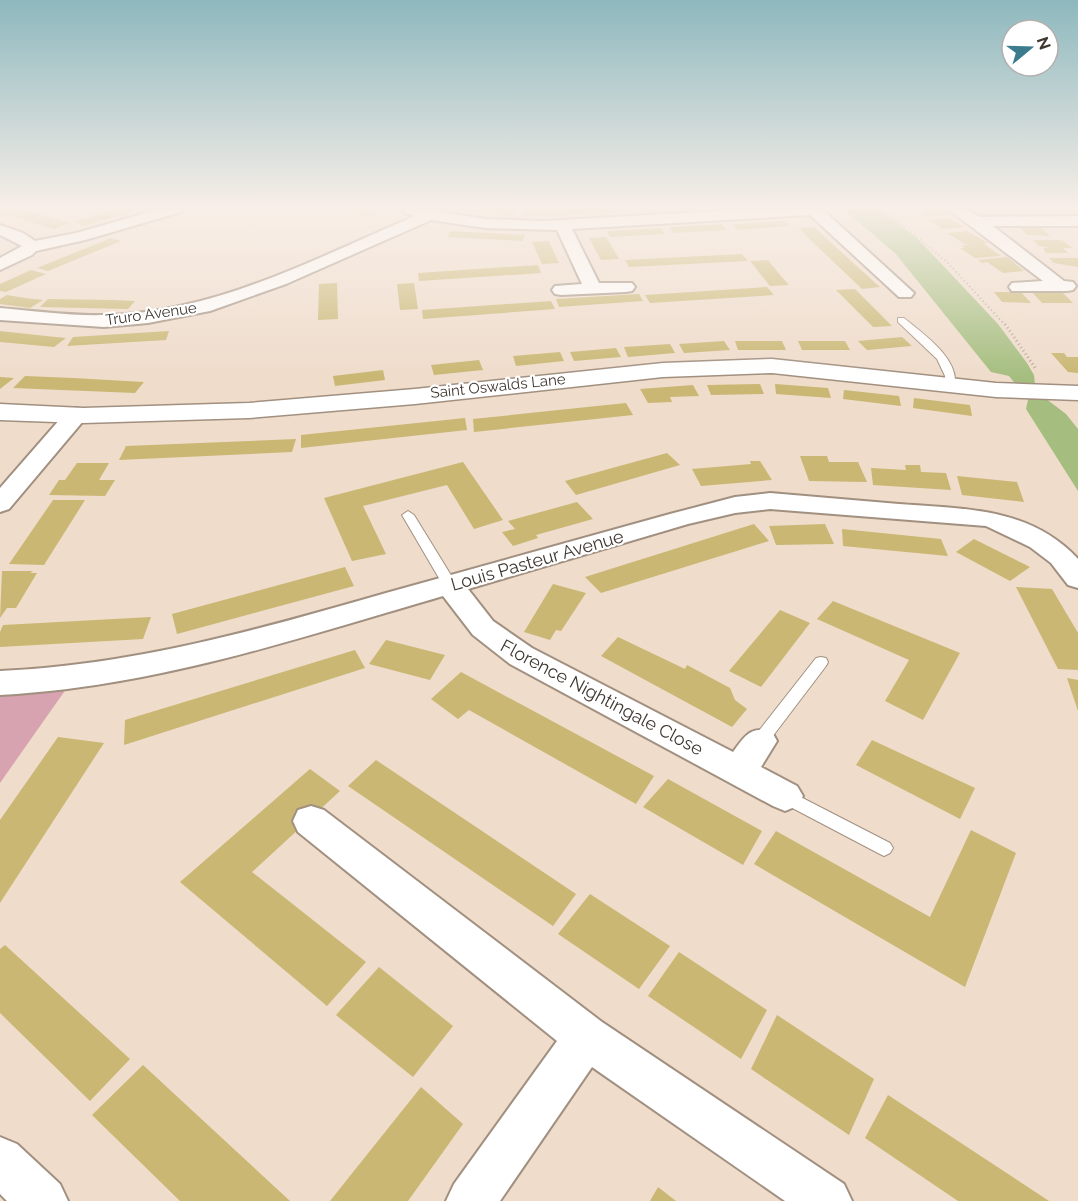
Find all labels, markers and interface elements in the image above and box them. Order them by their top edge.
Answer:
north arrow [1000,18,1060,78]
text: N [1033,34,1055,52]
street label: Truro Avenue [104,299,198,329]
street label: Saint Oswalds Lane [430,370,567,402]
street label: Louis Pasteur Avenue [448,525,626,595]
street label: Florence Nightingale Close [497,635,707,760]

